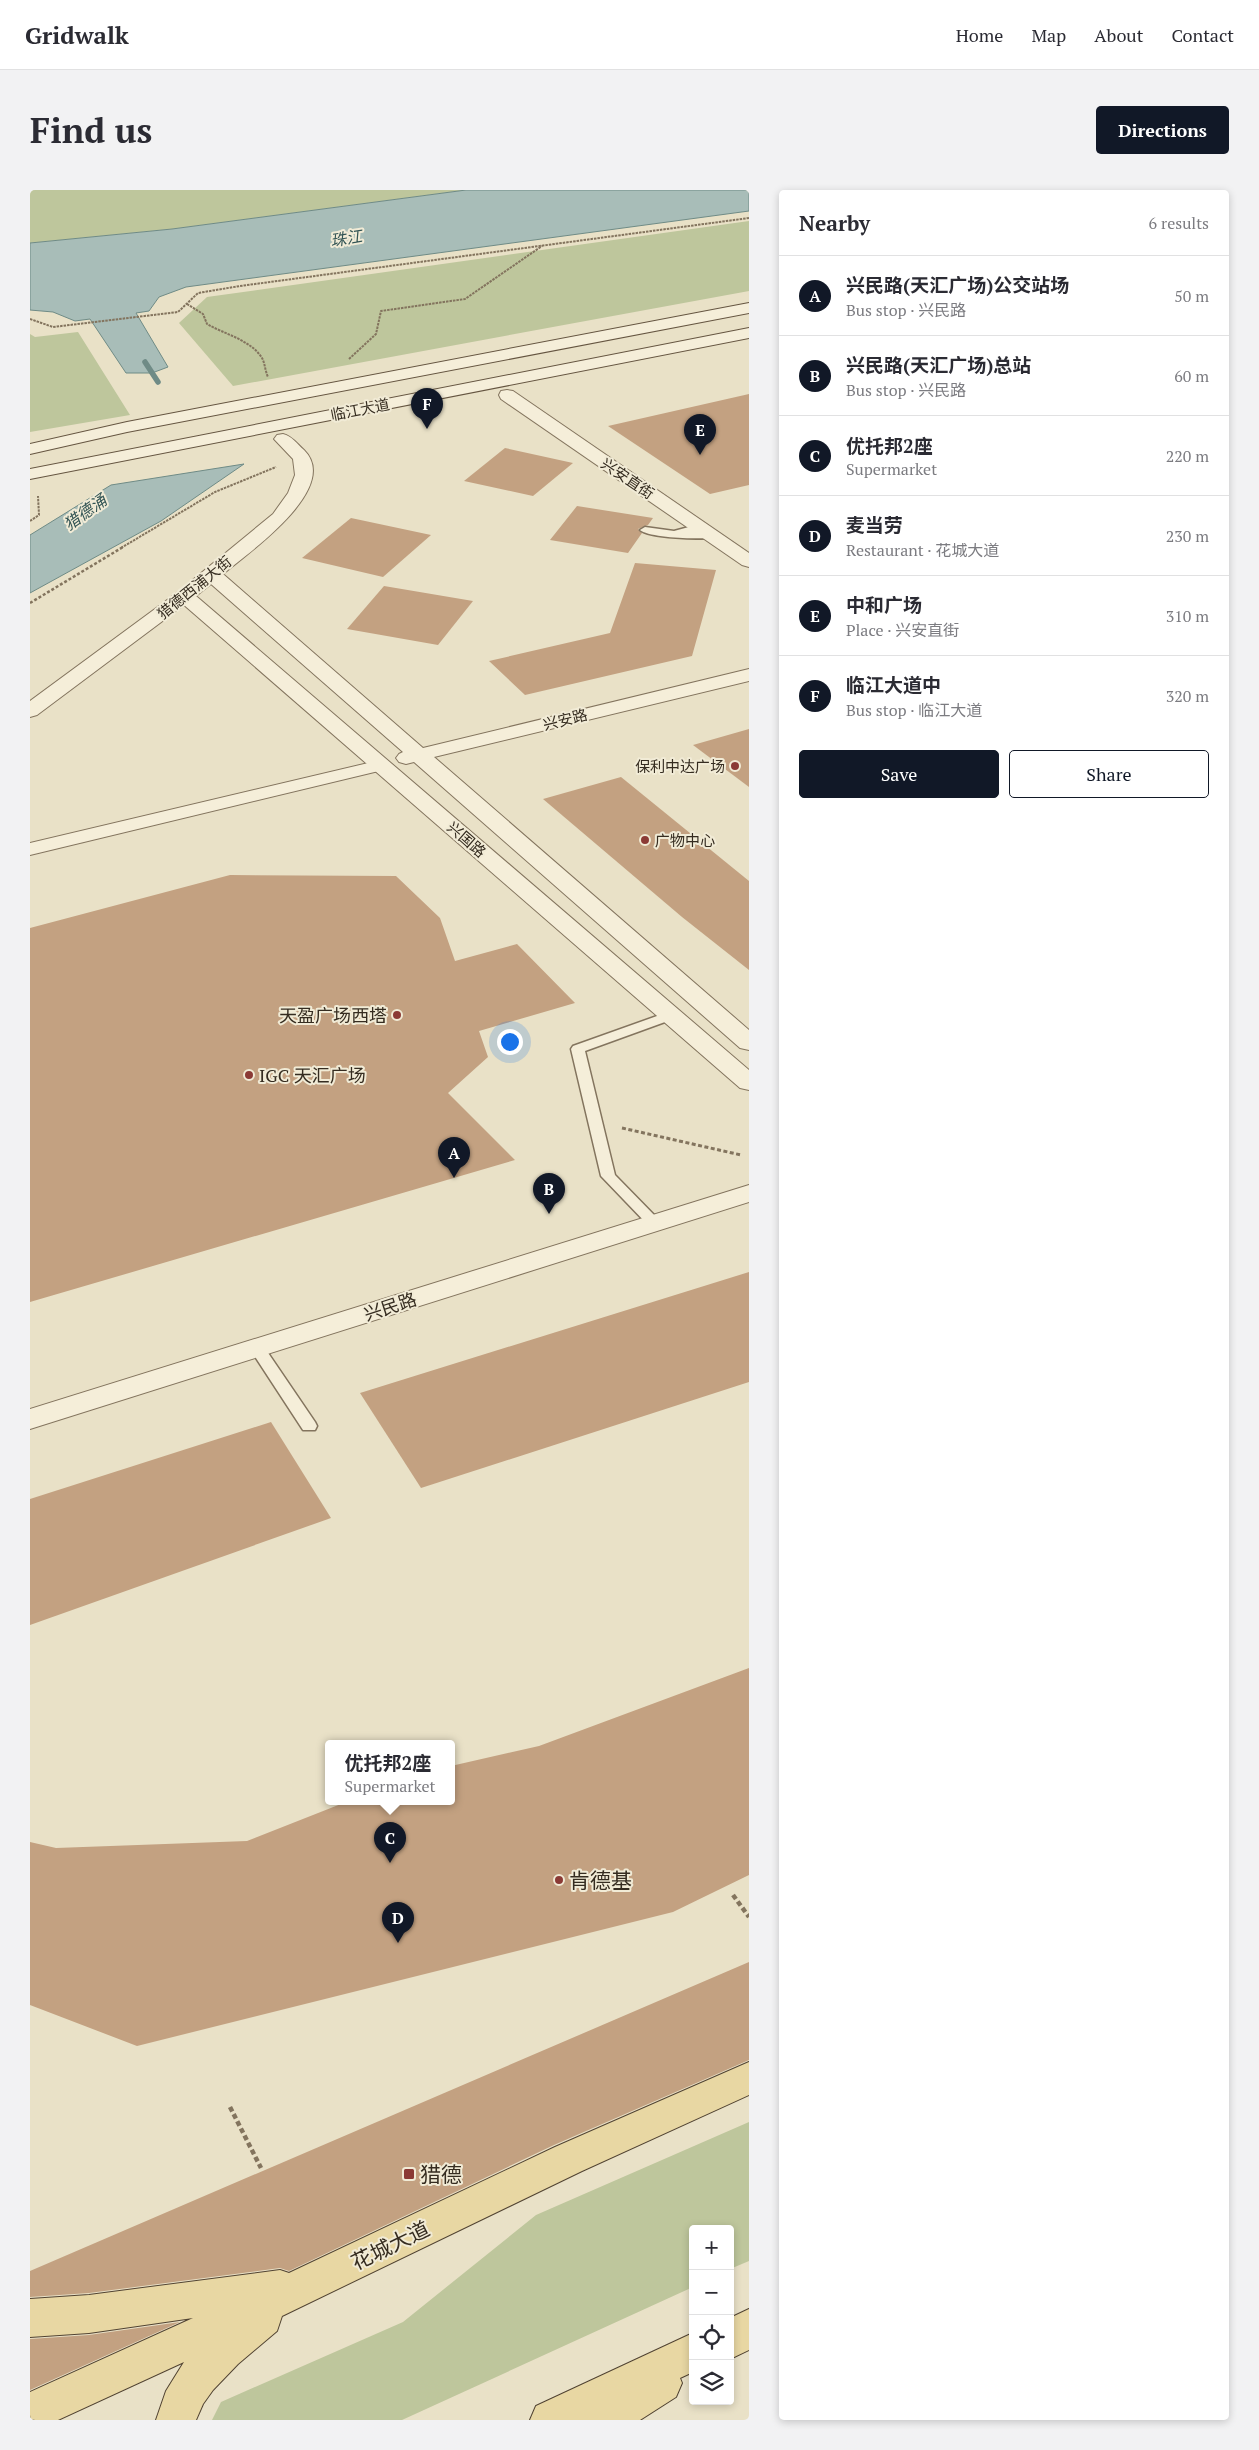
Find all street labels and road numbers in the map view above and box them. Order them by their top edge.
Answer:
street label: 临江大道 [329,393,391,425]
street label: 兴安直街 [598,453,658,503]
street label: 猎德西浦大街 [153,551,235,623]
street label: 兴安路 [541,704,589,734]
street label: 兴国路 [443,817,491,861]
street label: 兴民路 [361,1286,419,1326]
street label: 花城大道 [346,2214,434,2276]

